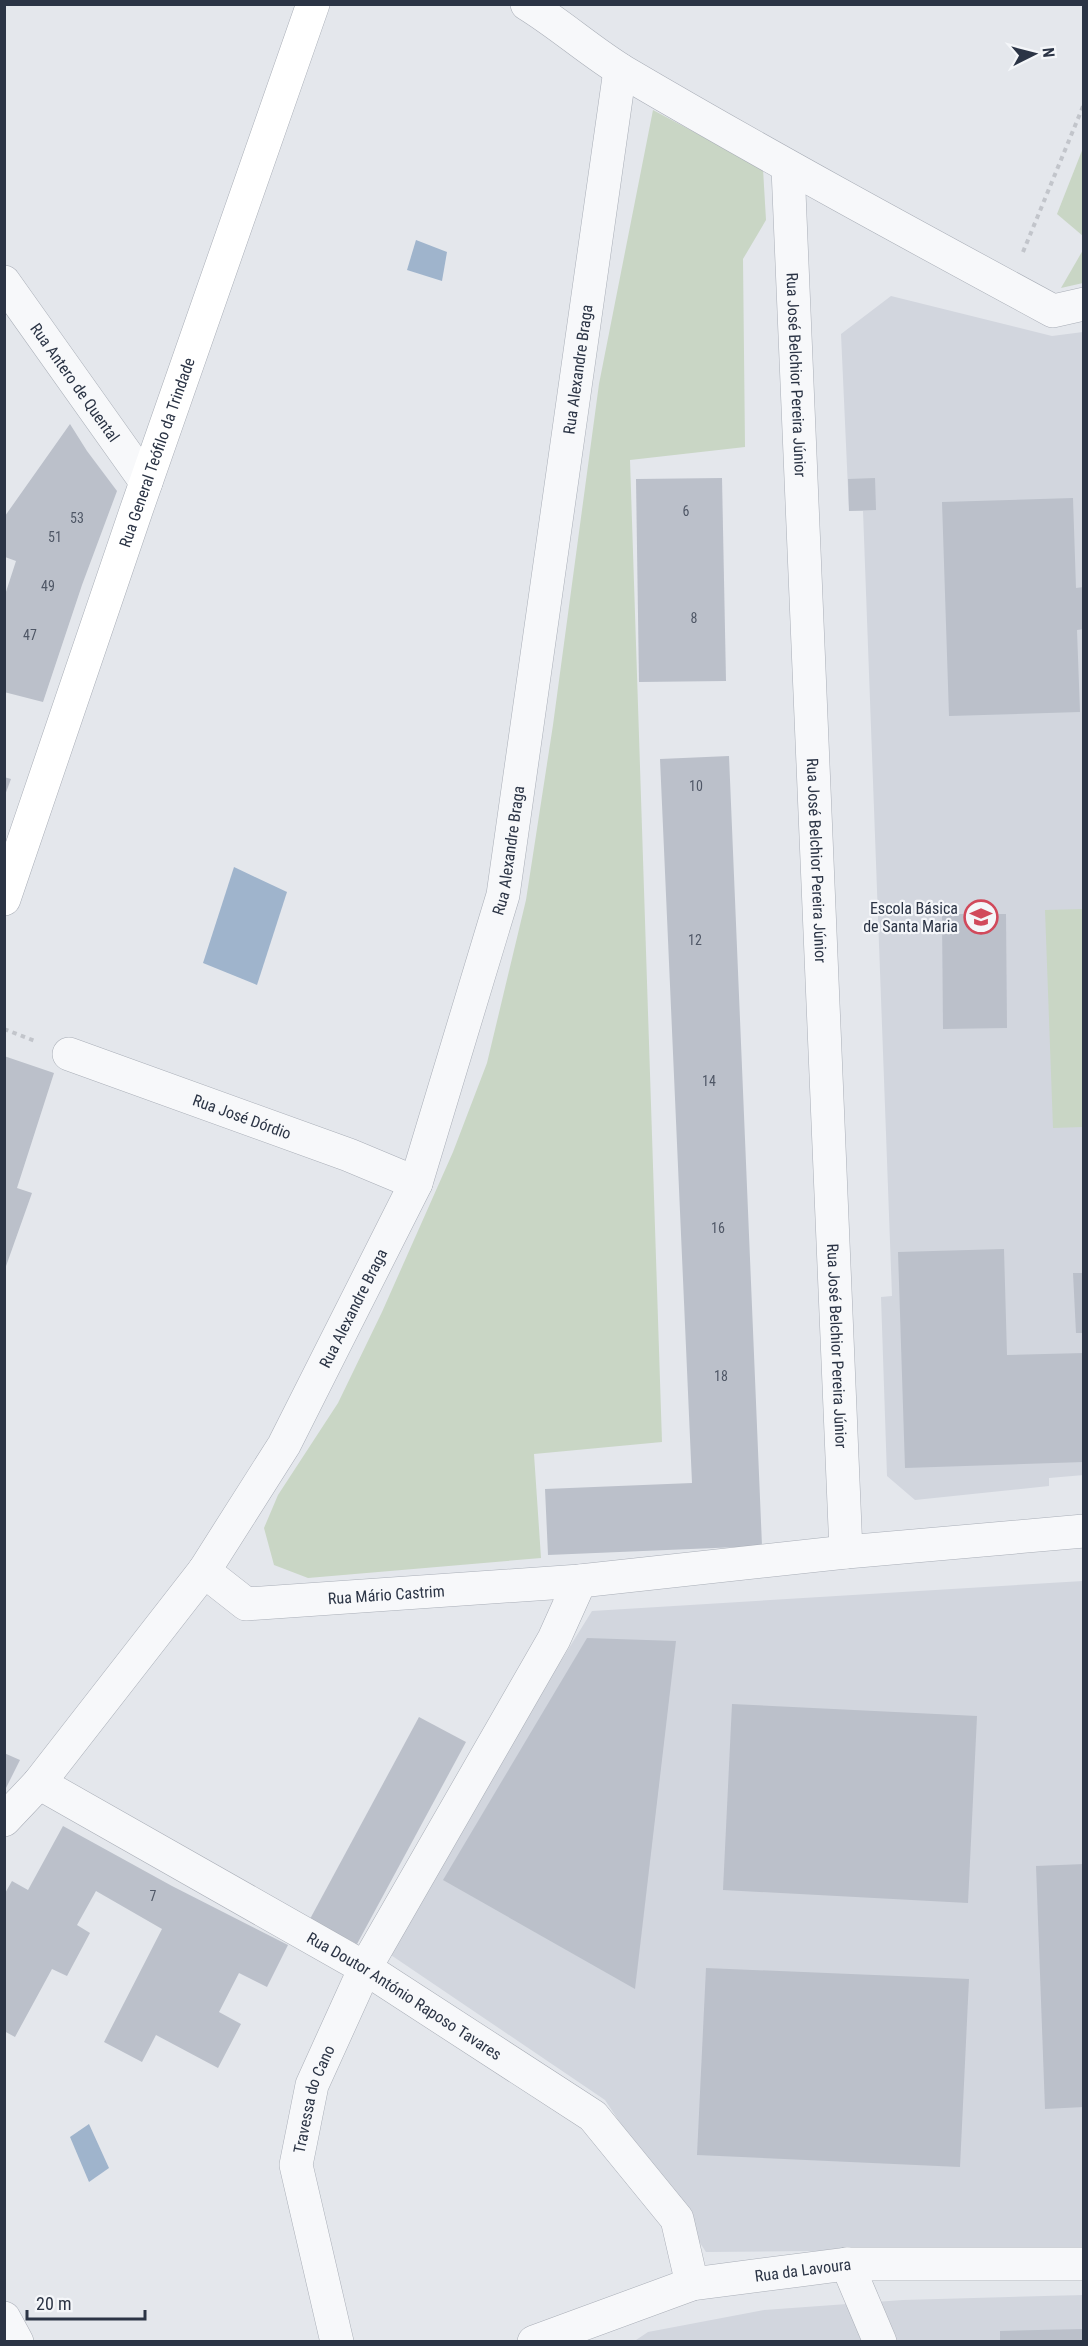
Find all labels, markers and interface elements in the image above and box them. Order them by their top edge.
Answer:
north arrow [1004,24,1064,84]
text: N [1038,47,1058,58]
street label: Rua José Belchior Pereira Júnior [783,272,810,478]
street label: Rua Alexandre Braga [559,303,596,435]
street label: Rua Antero de Quental [27,319,124,445]
street label: Rua General Teófilo da Trindade [115,355,198,550]
house number: 6 [683,503,690,519]
house number: 53 [70,510,84,526]
house number: 51 [48,529,62,545]
house number: 49 [41,578,55,594]
house number: 8 [691,610,698,626]
house number: 47 [23,627,37,643]
street label: Rua José Belchior Pereira Júnior [803,758,831,963]
house number: 10 [689,778,703,794]
street label: Rua Alexandre Braga [488,784,528,917]
place label: Escola Básica de Santa Maria [863,899,958,936]
school or university icon: Escola Básica de Santa Maria [963,899,999,935]
house number: 12 [688,932,702,948]
house number: 14 [702,1073,716,1089]
street label: Rua José Dórdio [190,1090,294,1143]
house number: 16 [711,1220,725,1236]
street label: Rua José Belchior Pereira Júnior [824,1243,851,1449]
street label: Rua Alexandre Braga [315,1246,391,1371]
house number: 18 [714,1368,728,1384]
street label: Rua Mário Castrim [327,1581,445,1608]
house number: 7 [150,1888,157,1904]
street label: Rua Doutor António Raposo Tavares [304,1928,505,2064]
street label: Travessa do Cano [289,2042,338,2155]
street label: Rua da Lavoura [754,2254,852,2285]
scale bar [27,2283,146,2321]
text: 20 m [36,2293,71,2314]

